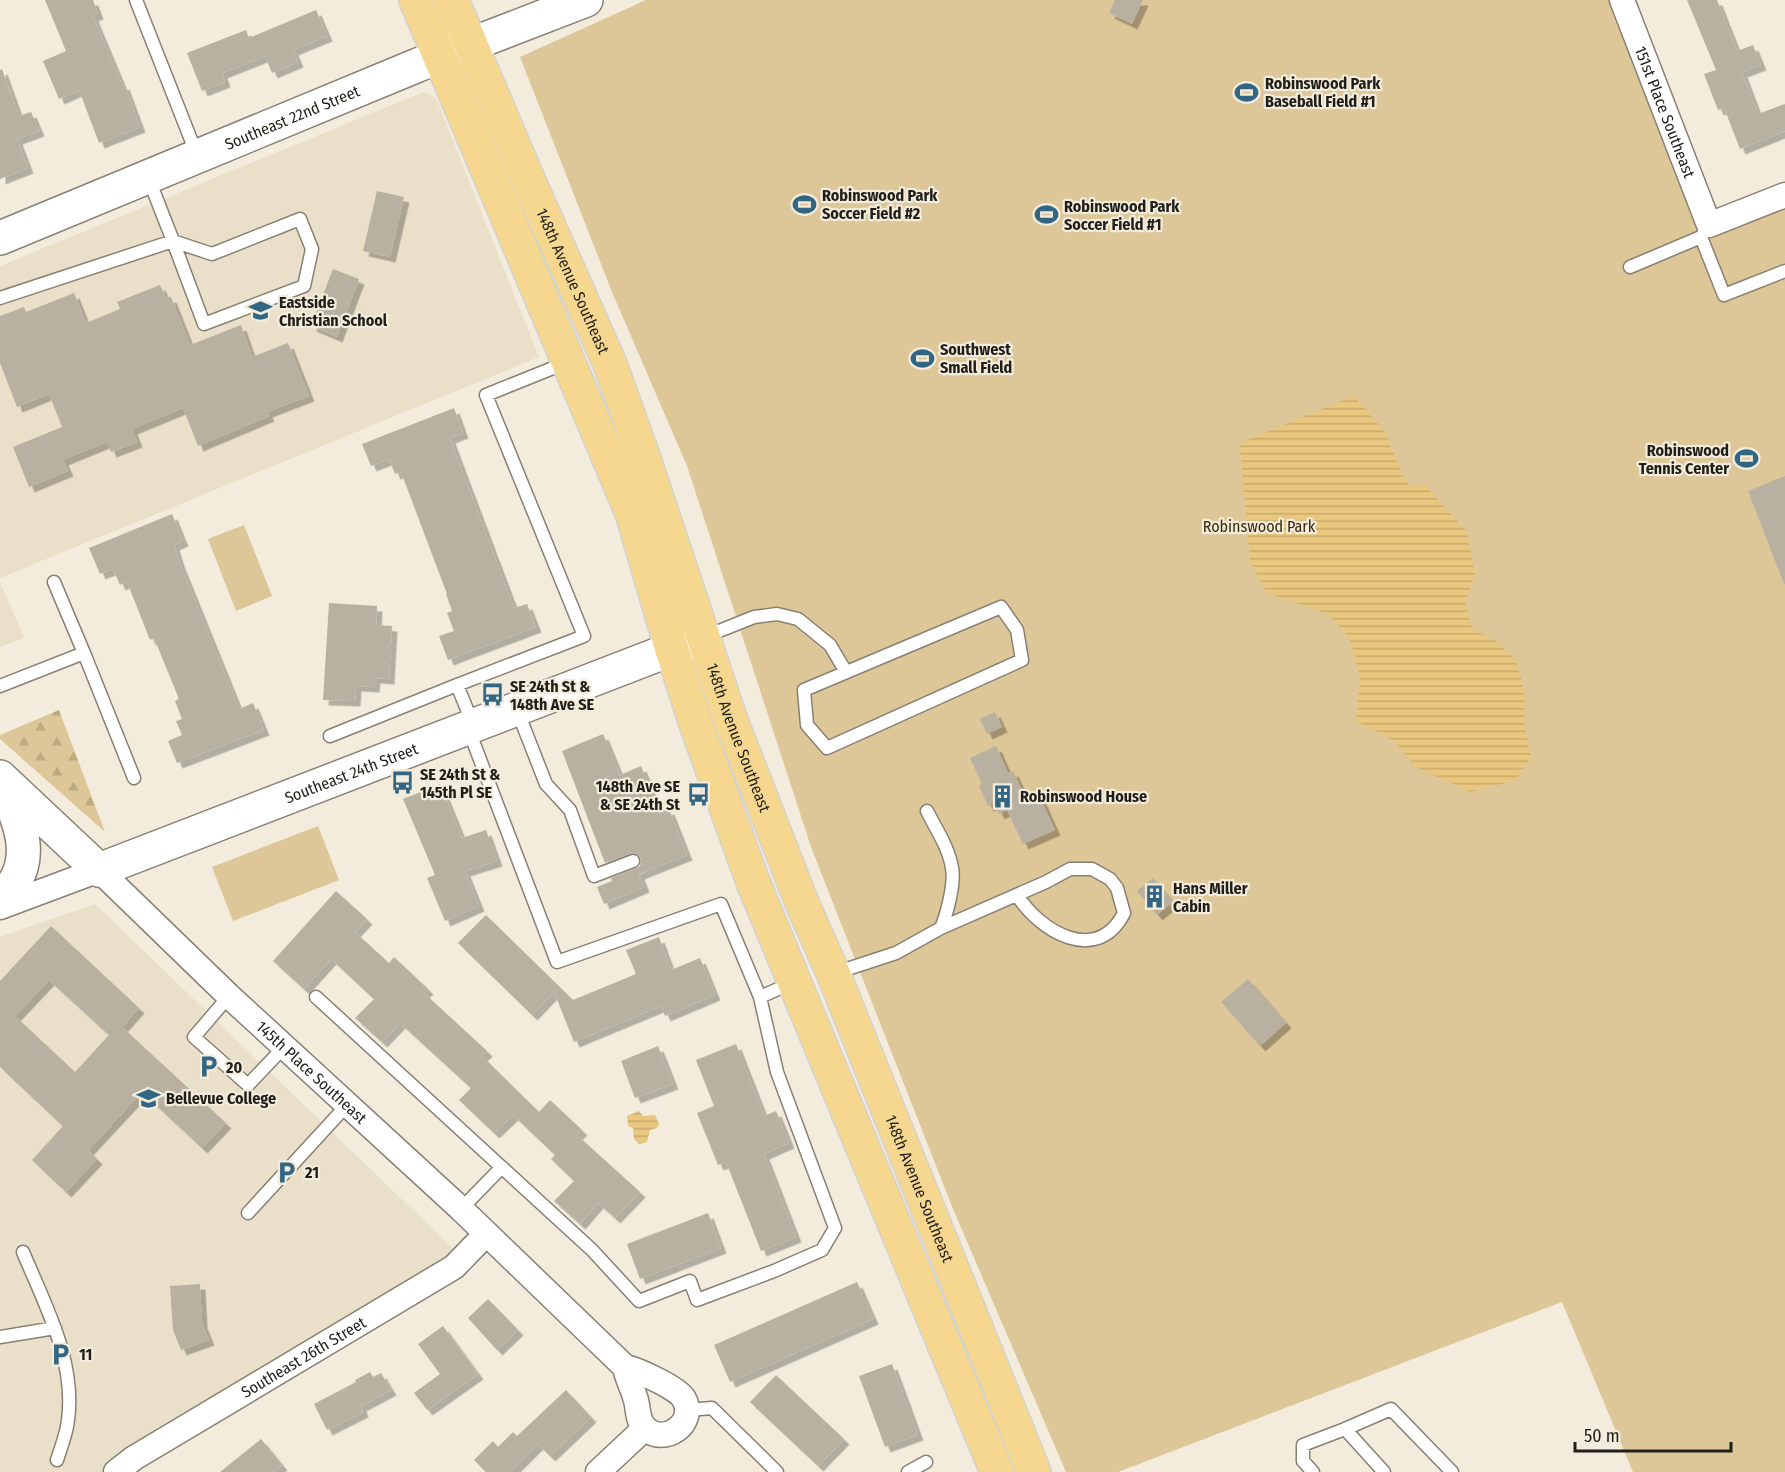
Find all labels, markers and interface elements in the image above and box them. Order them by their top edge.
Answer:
street label: 151st Place Southeast [1631,44,1699,181]
place label: Robinswood Park Baseball Field #1 [1265,74,1381,111]
sports icon: Robinswood Park Baseball Field #1 [1234,79,1260,105]
street label: Southeast 22nd Street [222,81,363,154]
place label: Robinswood Park Soccer Field #2 [822,186,938,223]
sports icon: Robinswood Park Soccer Field #2 [791,191,817,217]
place label: Robinswood Park Soccer Field #1 [1064,197,1180,234]
sports icon: Robinswood Park Soccer Field #1 [1033,202,1059,228]
street label: 148th Avenue Southeast [532,205,614,358]
place label: Eastside Christian School [279,293,388,330]
school or university icon: Eastside Christian School [248,298,274,324]
place label: Southwest Small Field [940,340,1012,377]
sports icon: Southwest Small Field [909,345,935,371]
place label: Robinswood Tennis Center [1639,441,1729,478]
sports icon: Robinswood Tennis Center [1734,446,1760,472]
park label: Robinswood Park [1203,517,1316,536]
street label: 148th Avenue Southeast [702,661,775,816]
place label: SE 24th St & 148th Ave SE [510,677,595,714]
bus stop icon: SE 24th St & 148th Ave SE [479,682,505,708]
street label: Southeast 24th Street [282,739,421,807]
place label: SE 24th St & 145th Pl SE [420,765,500,802]
bus stop icon: SE 24th St & 145th Pl SE [389,770,415,796]
place label: 148th Ave SE & SE 24th St [596,777,680,814]
bus stop icon: 148th Ave SE & SE 24th St [685,782,711,808]
building icon: Robinswood House [989,783,1015,809]
place label: Robinswood House [1020,787,1147,806]
place label: Hans Miller Cabin [1173,879,1248,916]
building icon: Hans Miller Cabin [1142,884,1168,910]
street label: 145th Place Southeast [252,1017,371,1128]
parking icon: 20 [195,1054,221,1080]
place label: 20 [225,1058,242,1077]
school or university icon: Bellevue College [135,1085,161,1111]
place label: Bellevue College [166,1089,276,1108]
street label: 148th Avenue Southeast [881,1112,958,1266]
parking icon: 21 [274,1159,300,1185]
place label: 21 [304,1163,319,1182]
street label: Southeast 26th Street [238,1313,370,1402]
parking icon: 11 [48,1341,74,1367]
place label: 11 [79,1345,92,1364]
scale bar [1575,1415,1731,1453]
text: 50 m [1584,1425,1620,1447]

